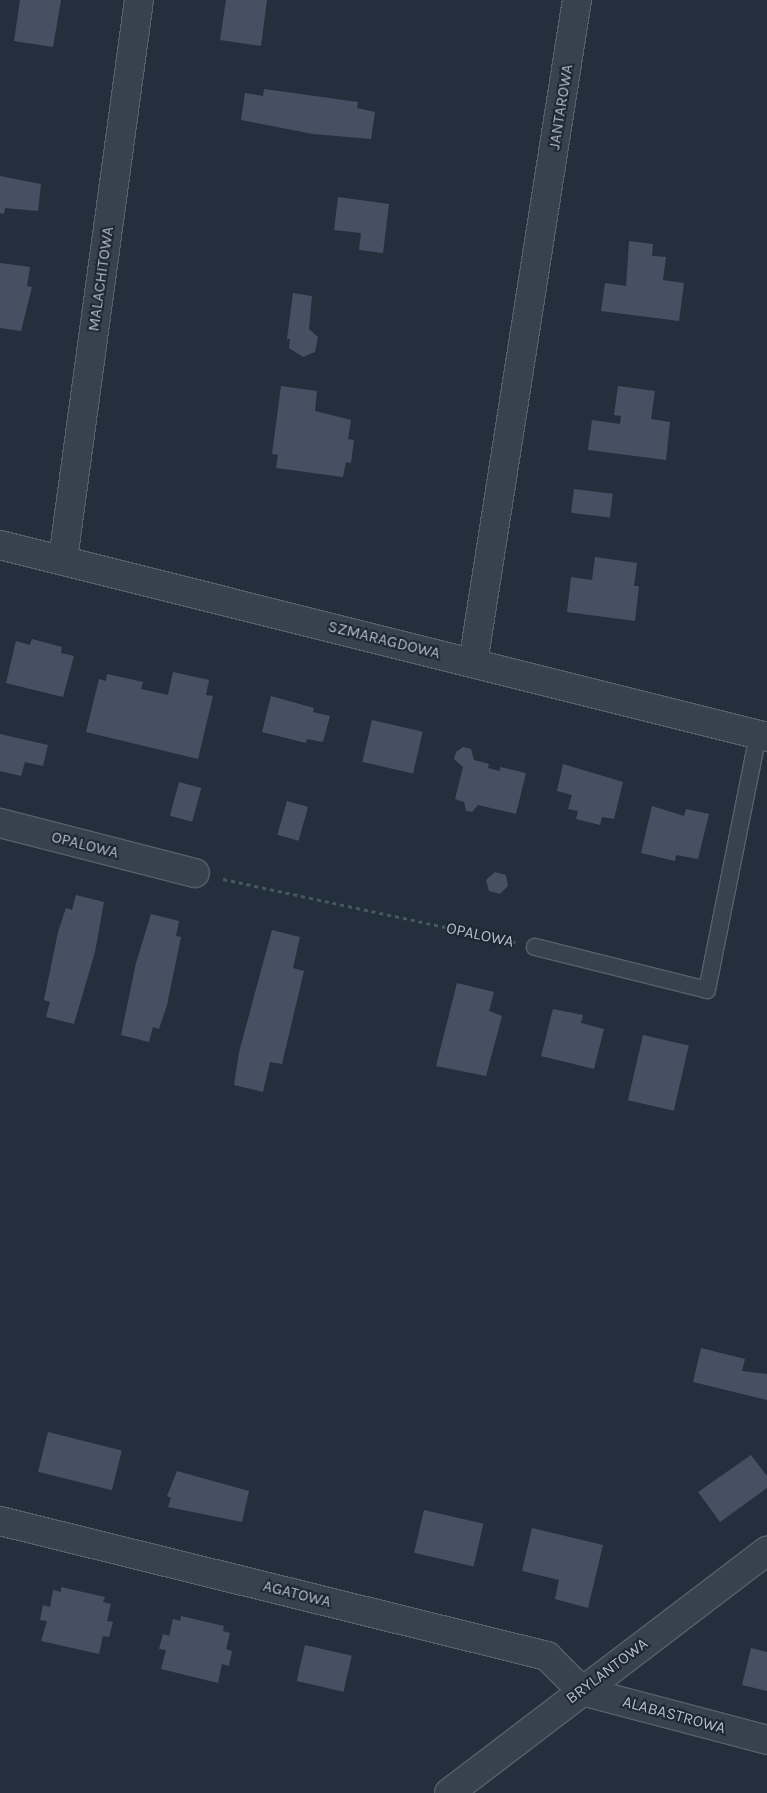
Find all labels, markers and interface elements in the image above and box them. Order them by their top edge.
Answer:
street label: JANTAROWA [545,63,577,151]
street label: MALACHITOWA [84,225,118,333]
street label: SZMARAGDOWA [326,617,442,663]
street label: OPALOWA [49,827,121,863]
street label: OPALOWA [444,918,516,952]
street label: AGATOWA [261,1576,333,1612]
street label: BRYLANTOWA [562,1634,652,1708]
street label: ALABASTROWA [620,1692,728,1738]

